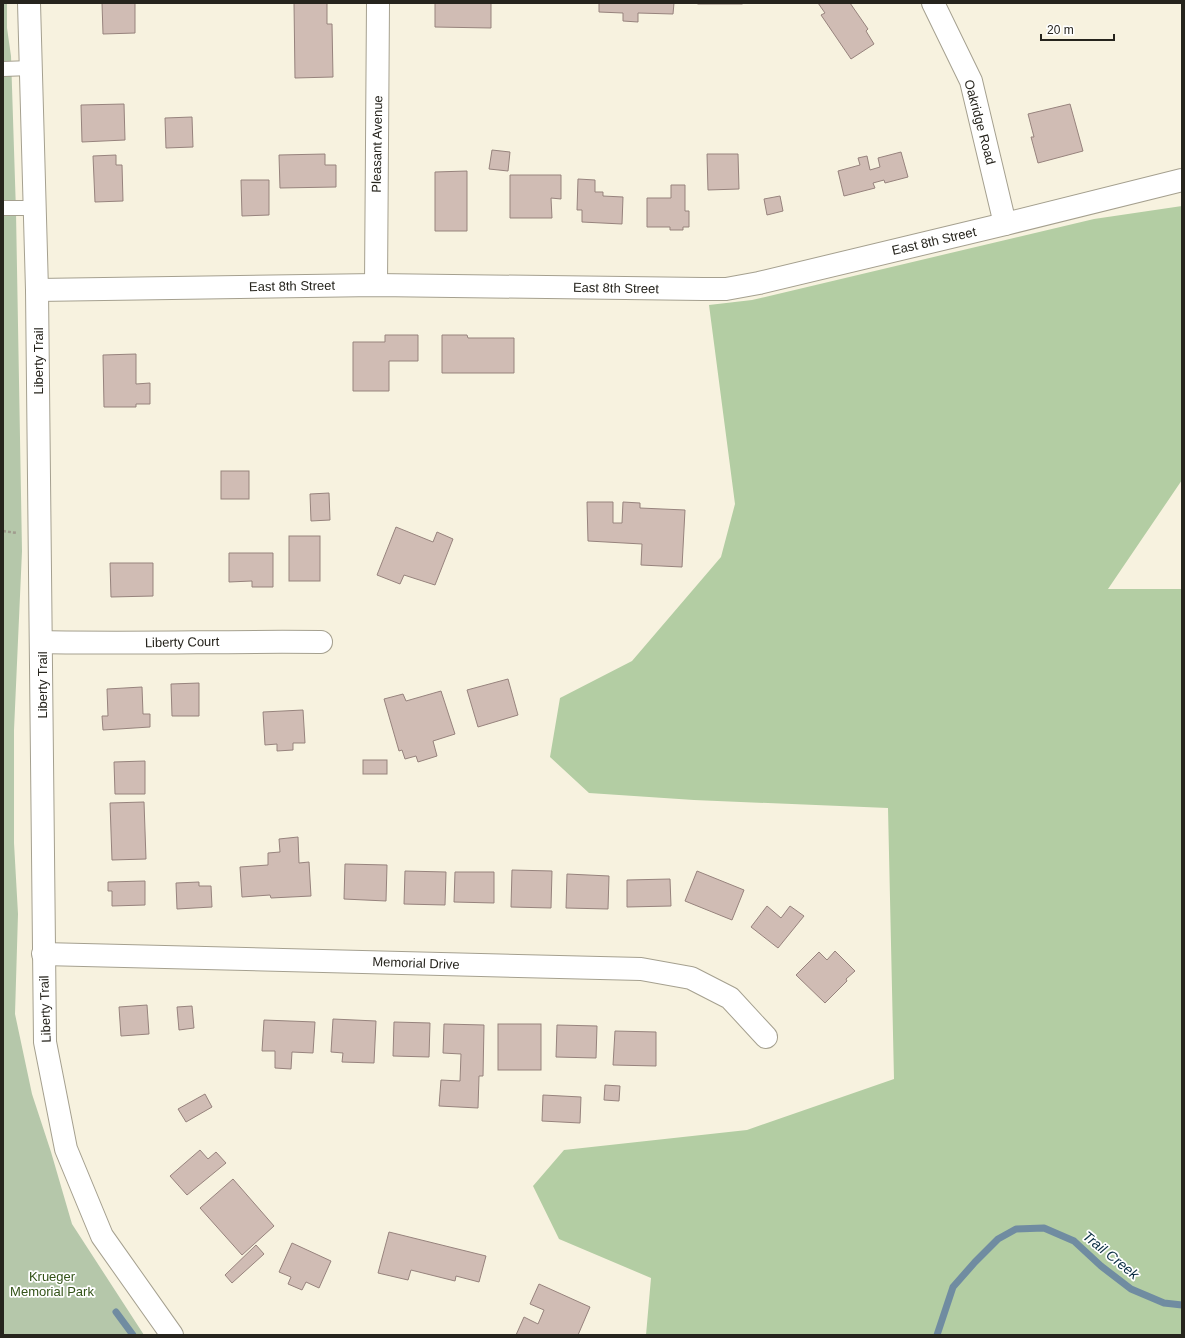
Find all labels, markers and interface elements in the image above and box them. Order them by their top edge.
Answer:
scale bar [1041,16,1114,42]
text: 20 m [1047,23,1074,37]
street label: Oakridge Road [961,78,999,166]
street label: Pleasant Avenue [369,95,385,193]
street label: East 8th Street [890,224,978,258]
street label: East 8th Street [249,278,336,294]
street label: East 8th Street [573,280,660,296]
street label: Liberty Trail [31,327,46,395]
street label: Liberty Court [145,634,220,650]
street label: Liberty Trail [35,651,50,719]
street label: Memorial Drive [372,954,460,972]
street label: Liberty Trail [36,975,54,1043]
water label: Trail Creek [1080,1228,1143,1283]
park label: Krueger Memorial Park [10,1269,94,1299]

